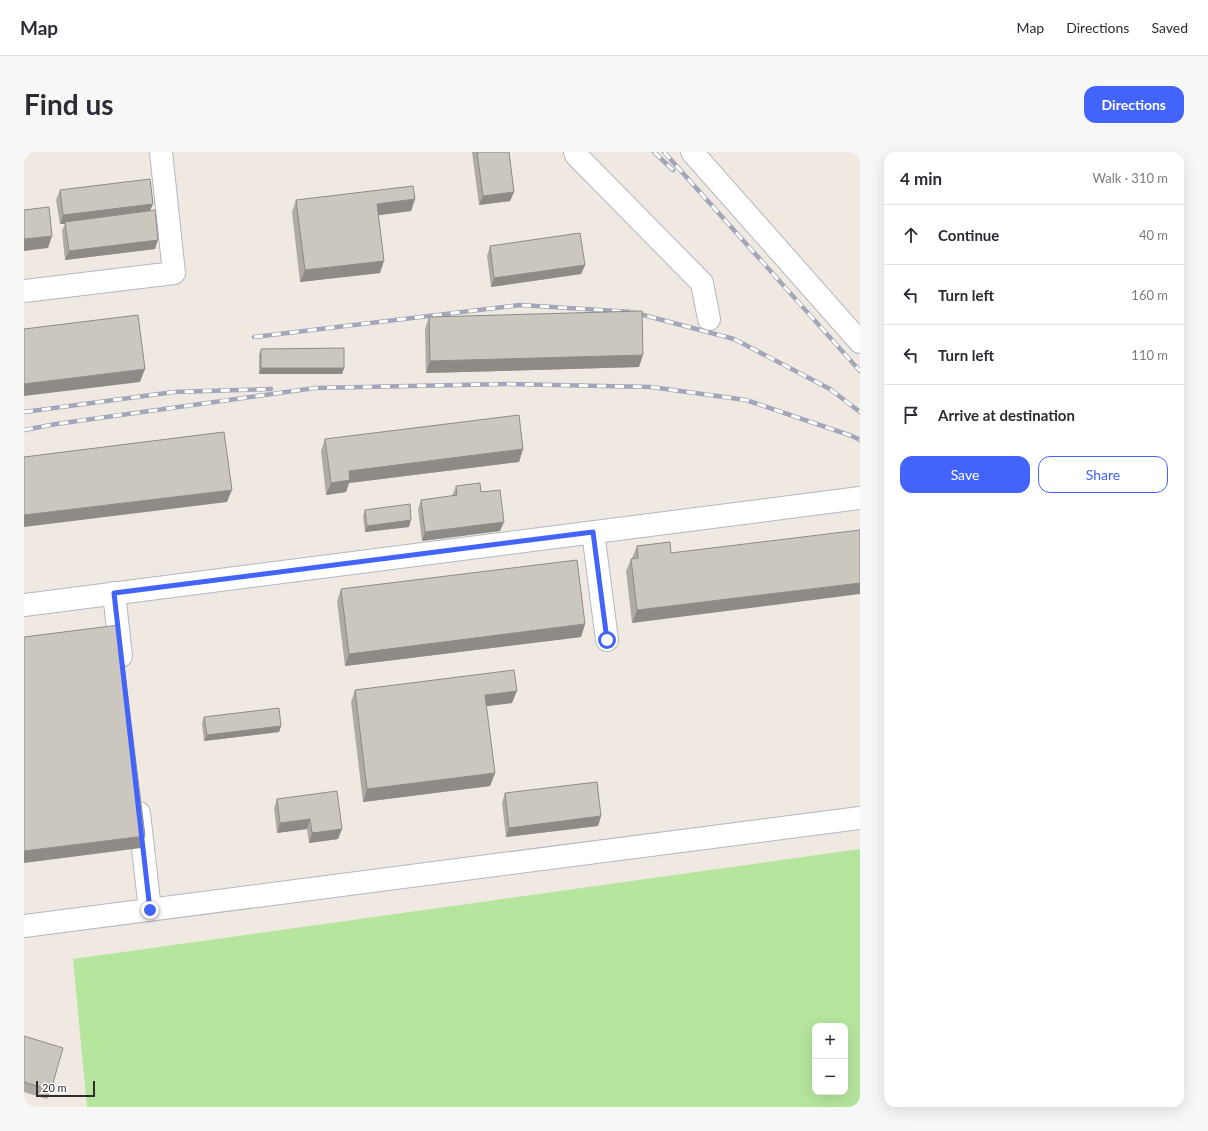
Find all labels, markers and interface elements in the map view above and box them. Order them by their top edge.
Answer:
text: Map [20,16,58,39]
text: Map [1017,19,1044,36]
text: Directions [1066,19,1129,36]
text: Saved [1151,19,1188,36]
button: Directions [1084,86,1184,123]
text: Find us [24,87,114,121]
text: 4 min [900,168,942,189]
text: Walk · 310 m [1092,170,1168,186]
icon: ahead [900,224,922,246]
text: Continue [938,226,999,244]
text: 40 m [1139,227,1168,243]
icon: left [900,284,922,306]
text: Turn left [938,286,994,304]
text: 160 m [1131,287,1168,303]
icon: left [900,344,922,366]
text: Turn left [938,346,994,364]
text: 110 m [1131,347,1168,363]
icon: arrive [900,404,922,426]
text: Arrive at destination [938,406,1075,424]
button: Save [900,456,1030,493]
button: Share [1038,456,1168,493]
route start [598,631,616,649]
route end [141,901,159,919]
map controls [812,1023,848,1095]
button: + [812,1023,848,1059]
button: − [812,1059,848,1095]
scale bar [36,1079,95,1098]
text: 20 m [42,1081,67,1094]

